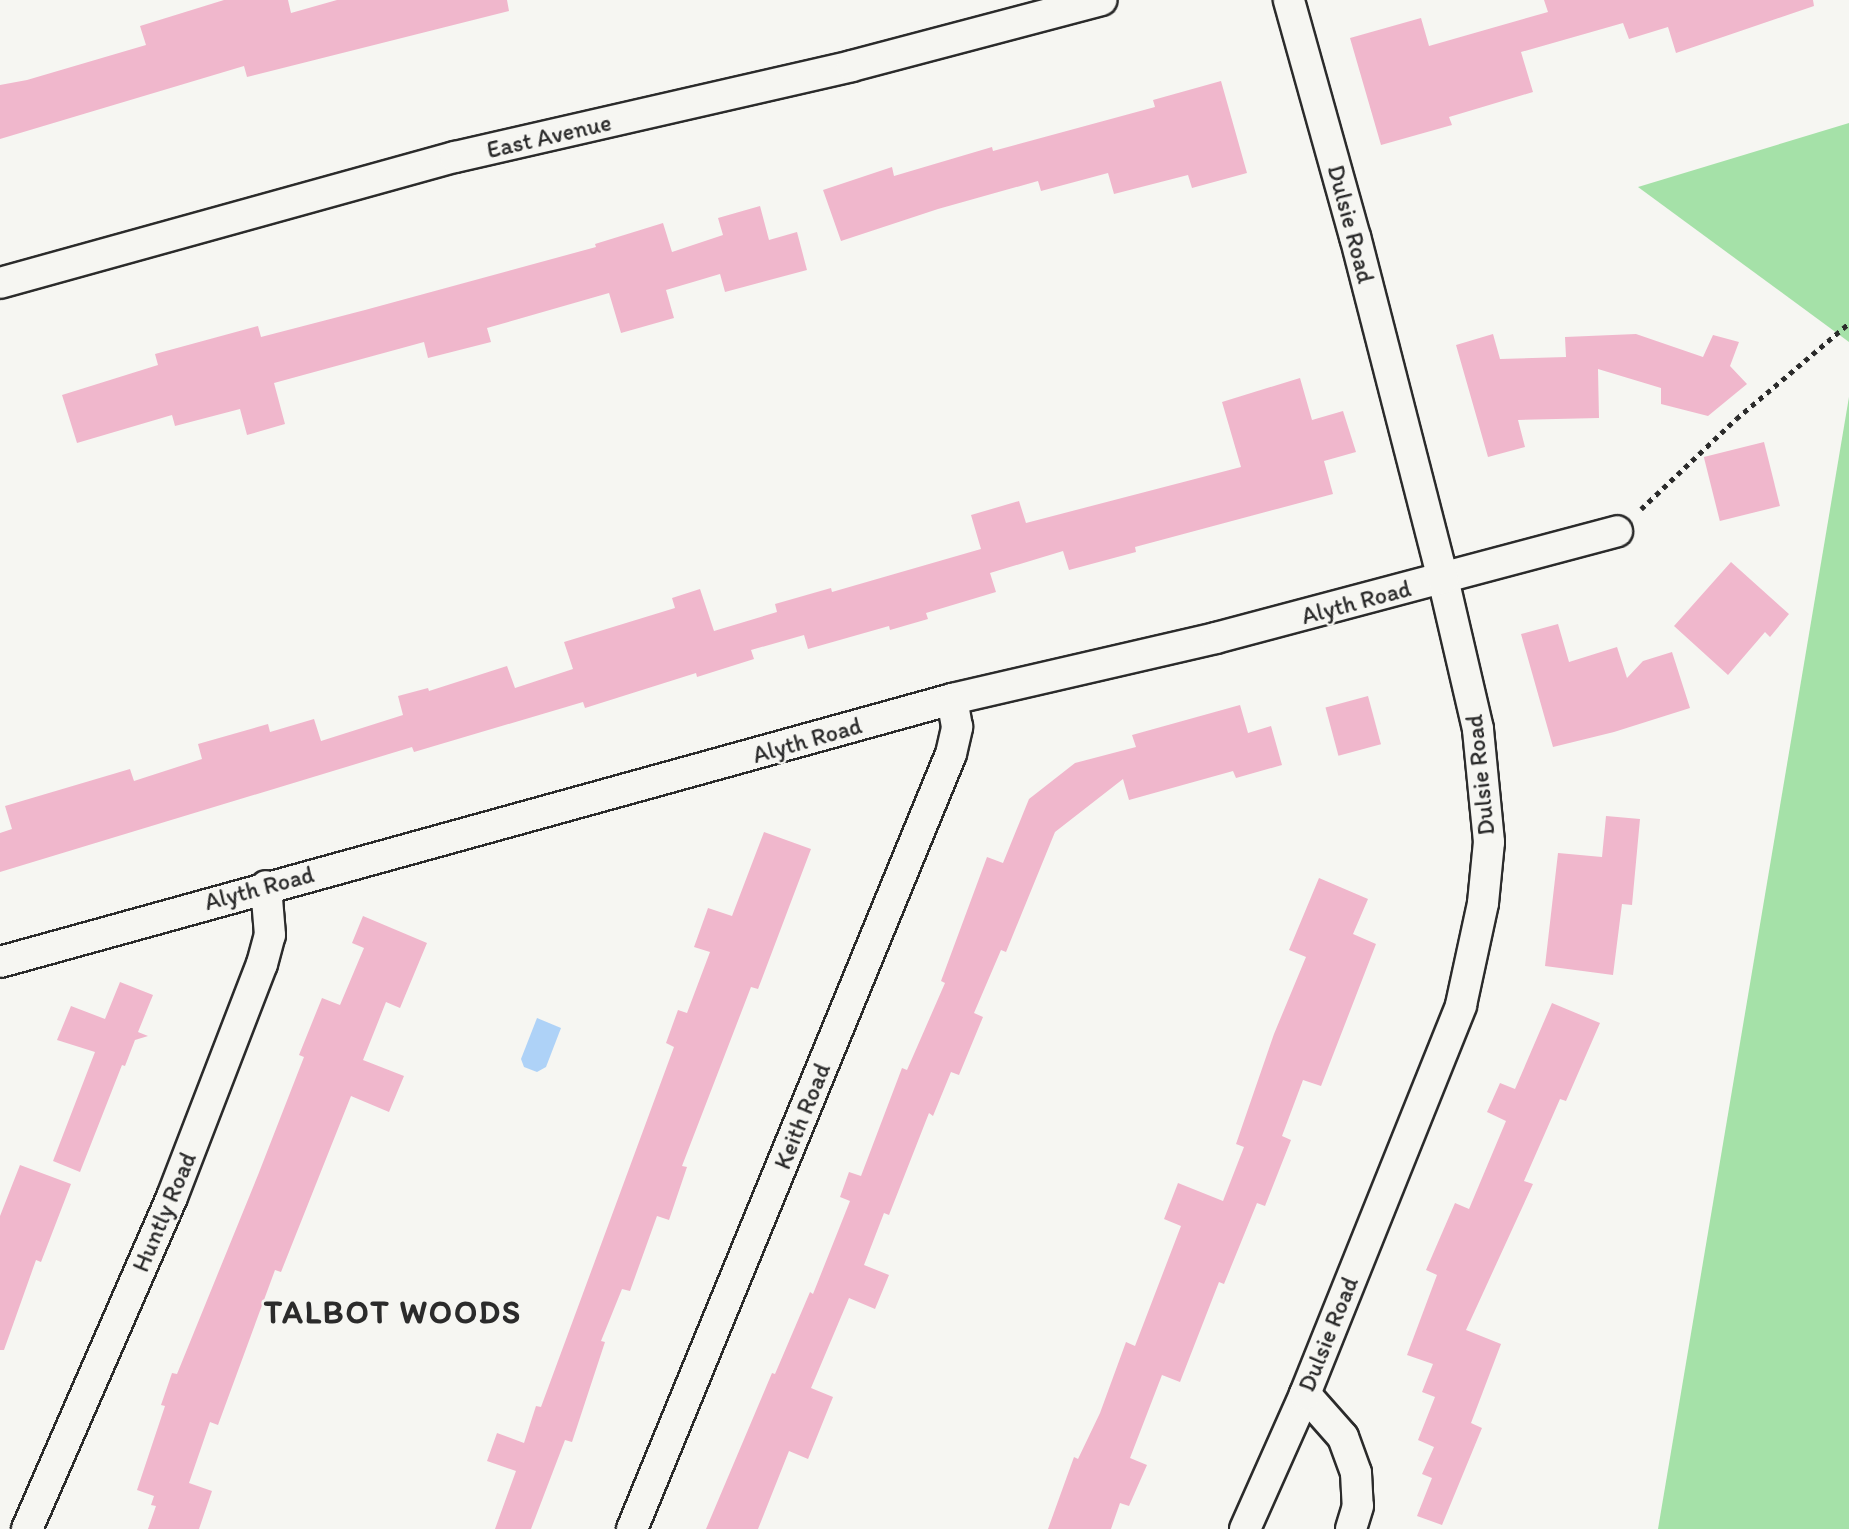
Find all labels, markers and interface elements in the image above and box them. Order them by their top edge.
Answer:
street label: East Avenue [484,108,614,164]
street label: Dulsie Road [1321,162,1381,286]
street label: Alyth Road [1298,574,1414,630]
street label: Alyth Road [749,711,865,769]
street label: Dulsie Road [1459,713,1501,837]
street label: Alyth Road [201,860,317,916]
street label: Keith Road [768,1059,836,1173]
street label: Huntly Road [126,1148,202,1276]
street label: Dulsie Road [1292,1272,1364,1396]
district label: TALBOT WOODS [266,1293,520,1331]

